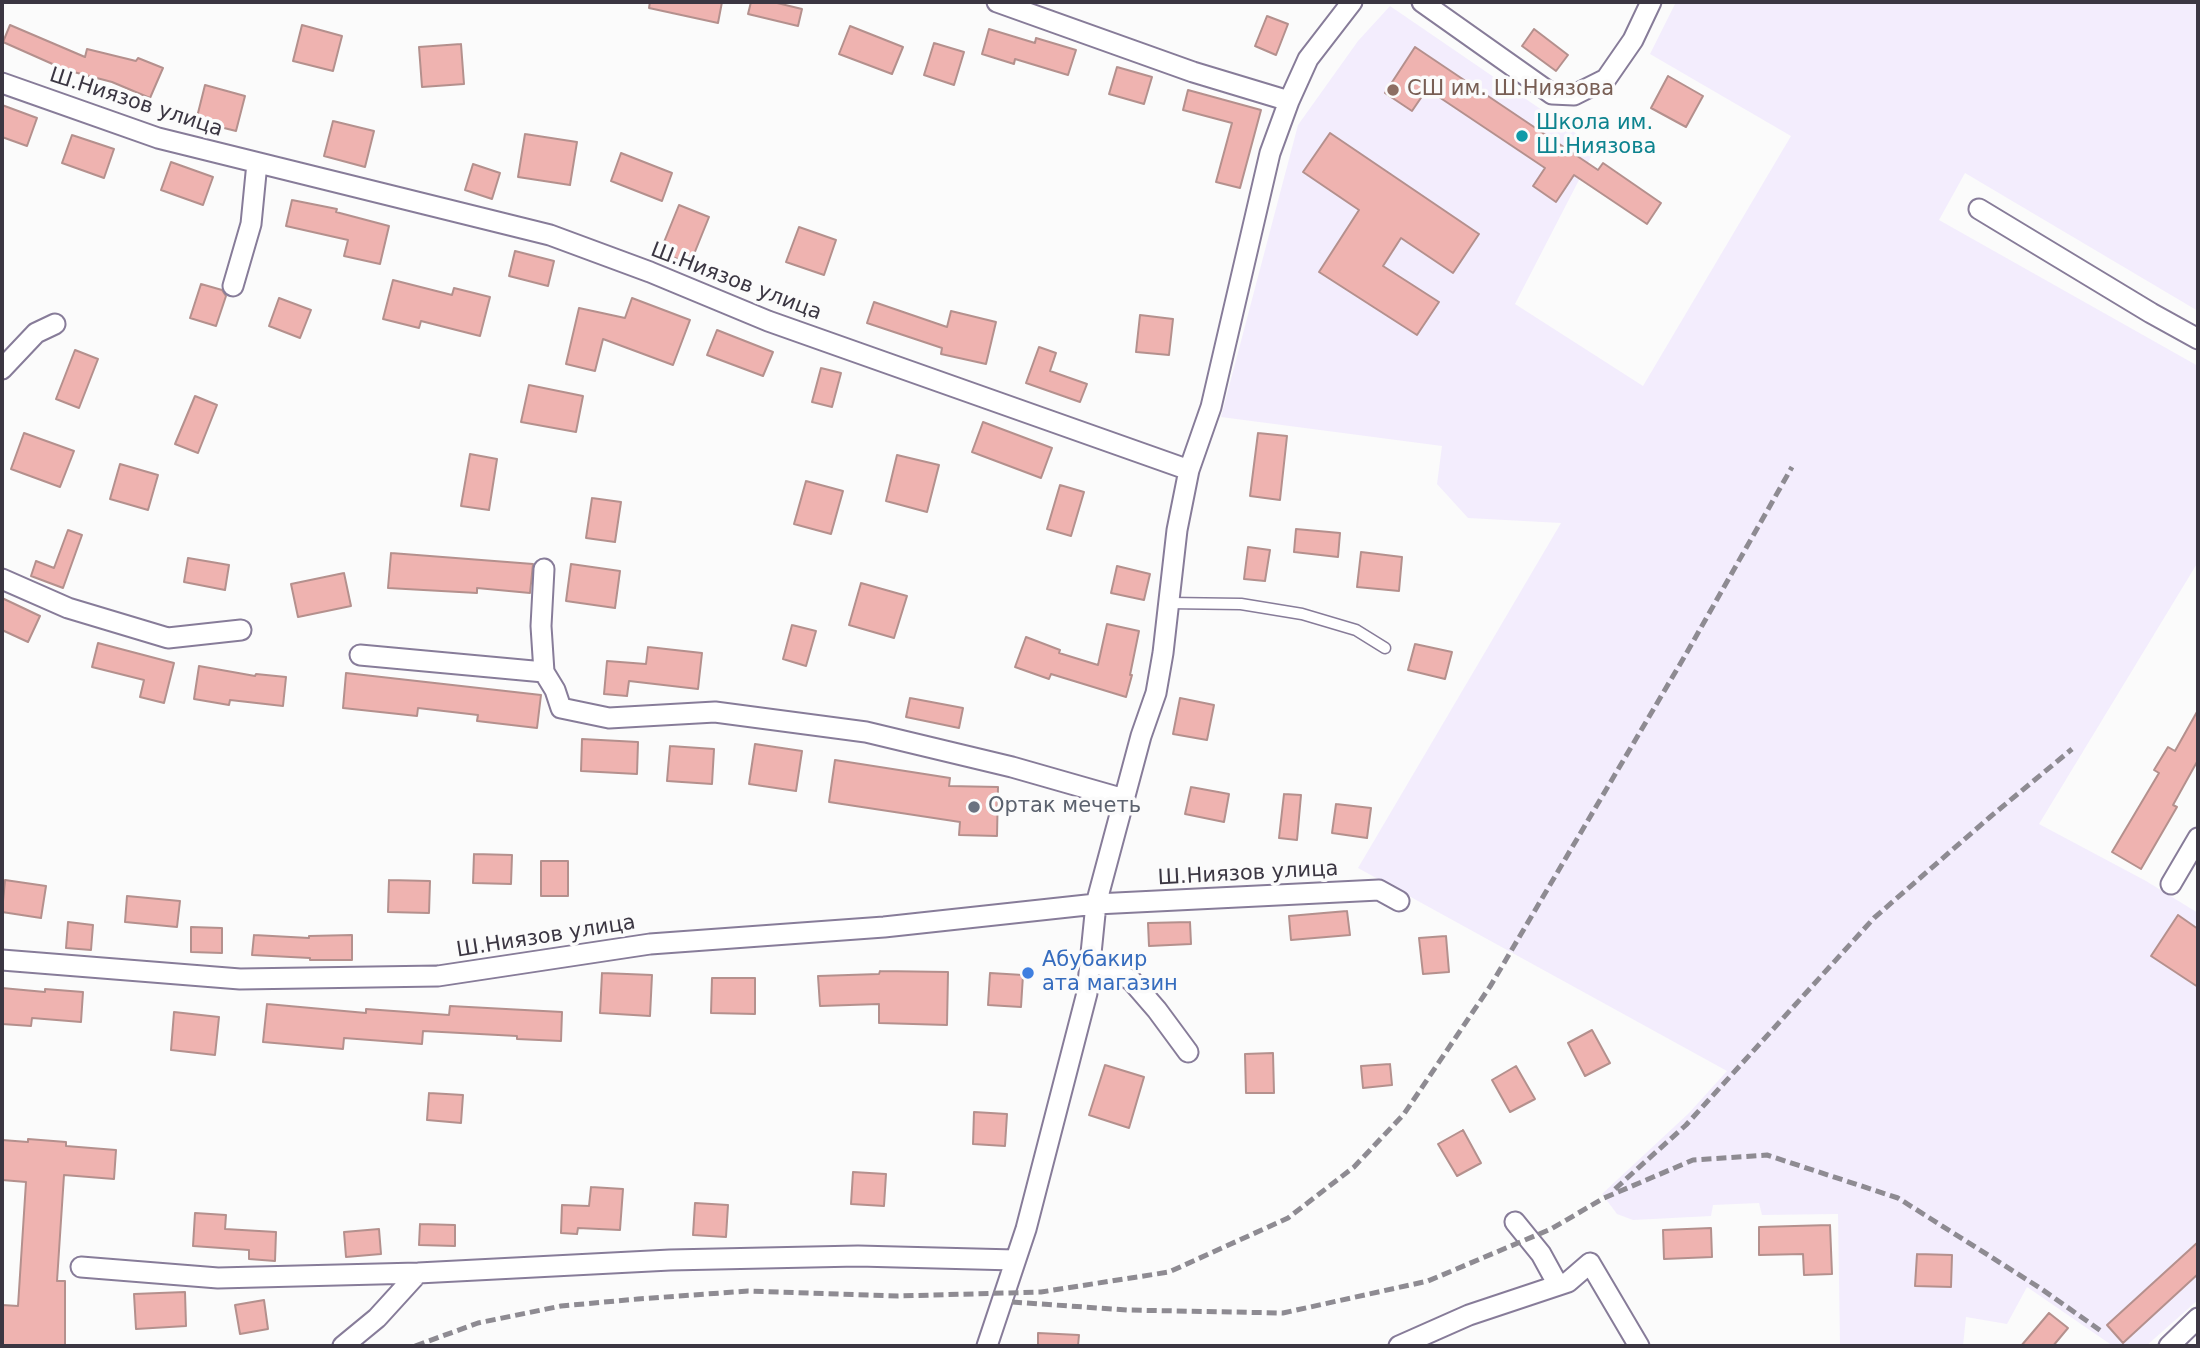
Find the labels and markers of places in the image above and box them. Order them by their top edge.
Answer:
place label: СШ им. Ш.Ниязова [1407,77,1614,103]
marker: СШ им. Ш.Ниязова [1385,82,1401,98]
place label: Школа им. Ш.Ниязова [1536,111,1656,161]
marker: Школа им. Ш.Ниязова [1514,128,1530,144]
place label: Ортак мечеть [988,794,1141,820]
marker: Ортак мечеть [966,799,982,815]
place label: Абубакир ата магазин [1042,948,1178,998]
marker: Абубакир ата магазин [1020,965,1036,981]

